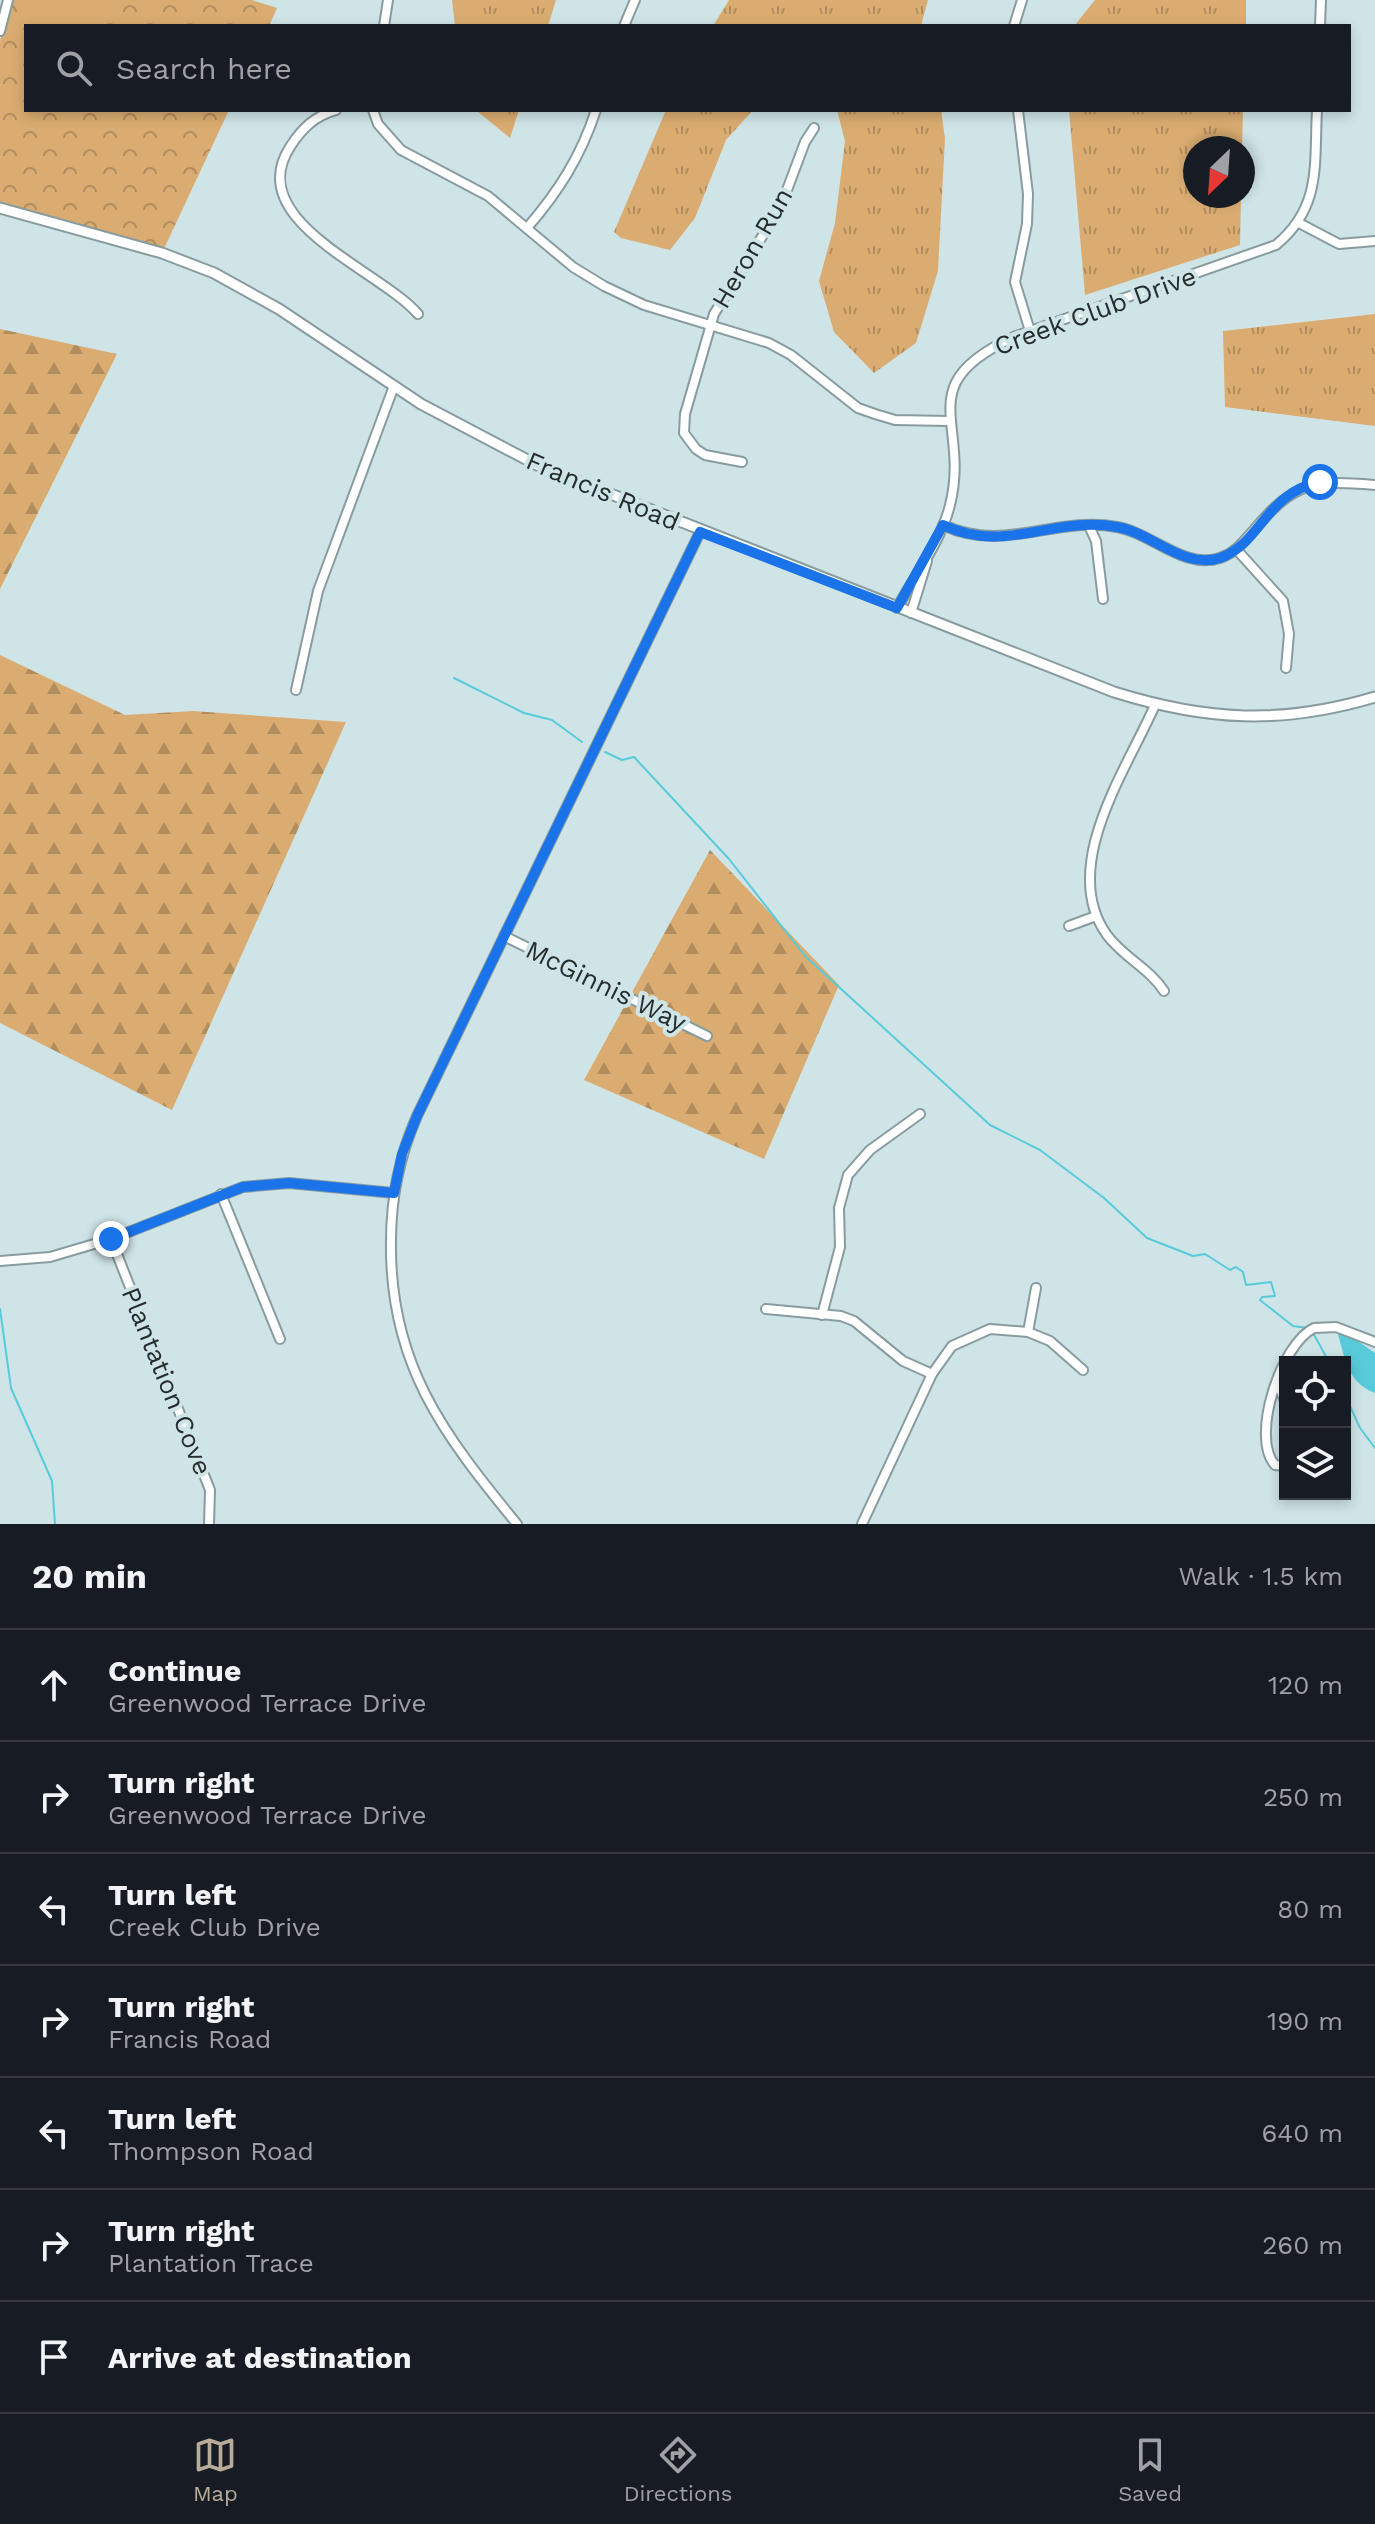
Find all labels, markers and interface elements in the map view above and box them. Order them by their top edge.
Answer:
search box [24,24,1351,112]
icon: search [52,46,96,90]
text: Search here [116,51,292,86]
north arrow [1183,136,1255,208]
street label: Heron Run [706,183,798,313]
street label: Creek Club Drive [990,261,1200,361]
street label: Francis Road [522,445,684,537]
route start [1302,464,1338,500]
street label: McGinnis Way [521,934,692,1038]
route end [93,1221,129,1257]
street label: Plantation Cove [116,1283,218,1479]
map controls [1279,1356,1351,1500]
button: locate [1279,1356,1351,1428]
button: layers [1279,1428,1351,1500]
text: 20 min [32,1556,147,1596]
text: Walk · 1.5 km [1179,1561,1343,1591]
text: Continue [108,1653,241,1688]
icon: ahead [32,1663,76,1707]
text: 120 m [1268,1670,1343,1700]
text: Greenwood Terrace Drive [108,1688,426,1718]
text: Turn right [108,1765,254,1800]
icon: right [32,1775,76,1819]
text: 250 m [1263,1782,1343,1812]
text: Greenwood Terrace Drive [108,1800,426,1830]
text: Turn left [108,1877,236,1912]
icon: left [32,1887,76,1931]
text: 80 m [1277,1894,1343,1924]
text: Creek Club Drive [108,1912,321,1942]
text: Turn right [108,1989,254,2024]
icon: right [32,1999,76,2043]
text: 190 m [1267,2006,1343,2036]
text: Francis Road [108,2024,271,2054]
text: Turn left [108,2101,236,2136]
icon: left [32,2111,76,2155]
text: 640 m [1261,2118,1343,2148]
text: Thompson Road [108,2136,314,2166]
text: Turn right [108,2213,254,2248]
icon: right [32,2223,76,2267]
text: 260 m [1262,2230,1343,2260]
text: Plantation Trace [108,2248,314,2278]
icon: arrive [32,2335,76,2379]
text: Arrive at destination [108,2340,412,2375]
tab: Map [193,2433,238,2506]
tab: Directions [624,2433,732,2506]
tab: Saved [1118,2433,1182,2506]

